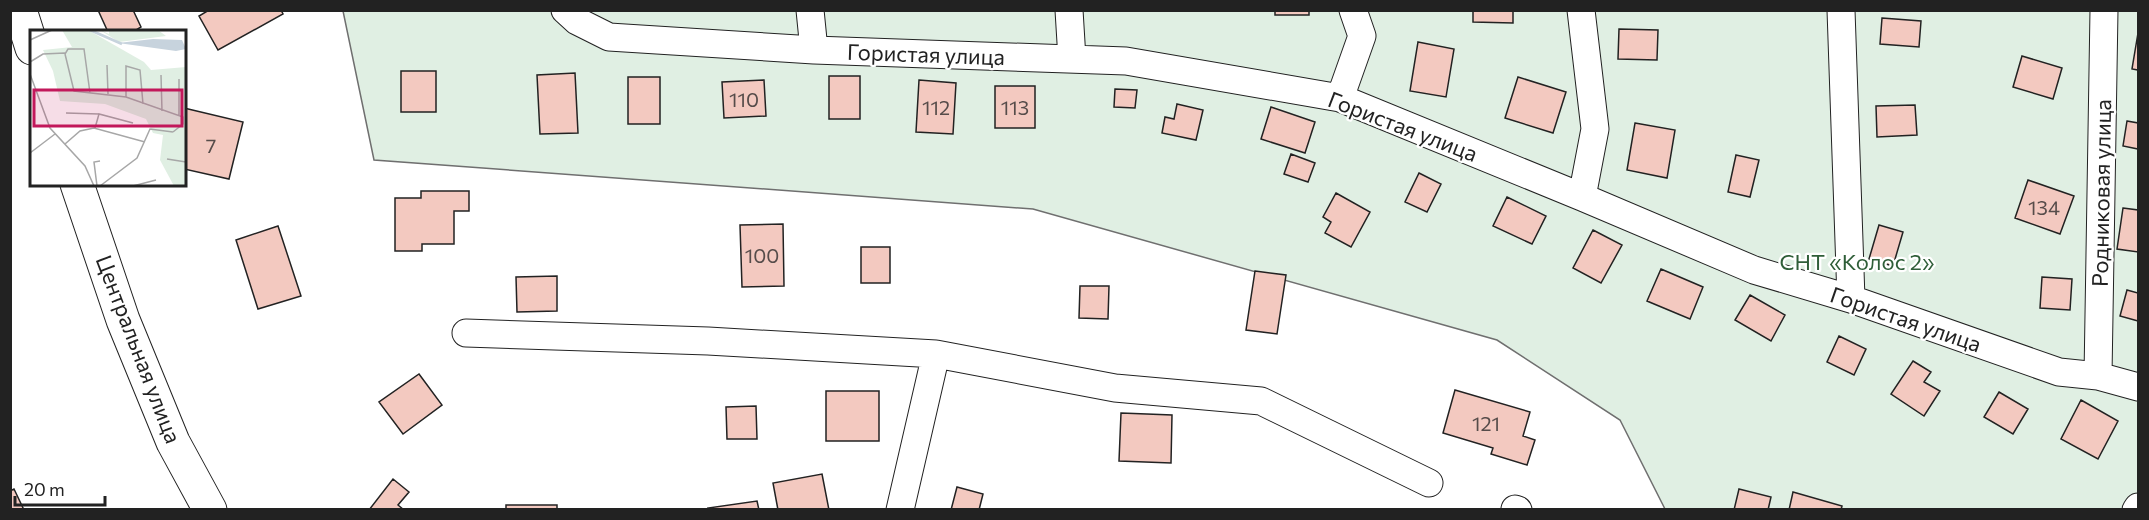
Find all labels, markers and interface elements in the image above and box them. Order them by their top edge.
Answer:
inset map [30,30,186,186]
street label: Гористая улица [847,38,1005,70]
street label: Гористая улица [1324,85,1482,167]
house number: 110 [729,87,759,111]
house number: 112 [922,95,950,119]
house number: 113 [1001,95,1029,119]
street label: Родниковая улица [2086,99,2116,287]
house number: 7 [206,133,216,157]
house number: 134 [2028,195,2060,219]
house number: 100 [745,243,779,267]
park label: СНТ «Колос 2» [1780,248,1934,275]
street label: Центральная улица [91,251,187,447]
street label: Гористая улица [1827,281,1985,357]
house number: 121 [1472,411,1500,435]
scale bar [15,469,105,507]
text: 20 m [24,478,65,500]

